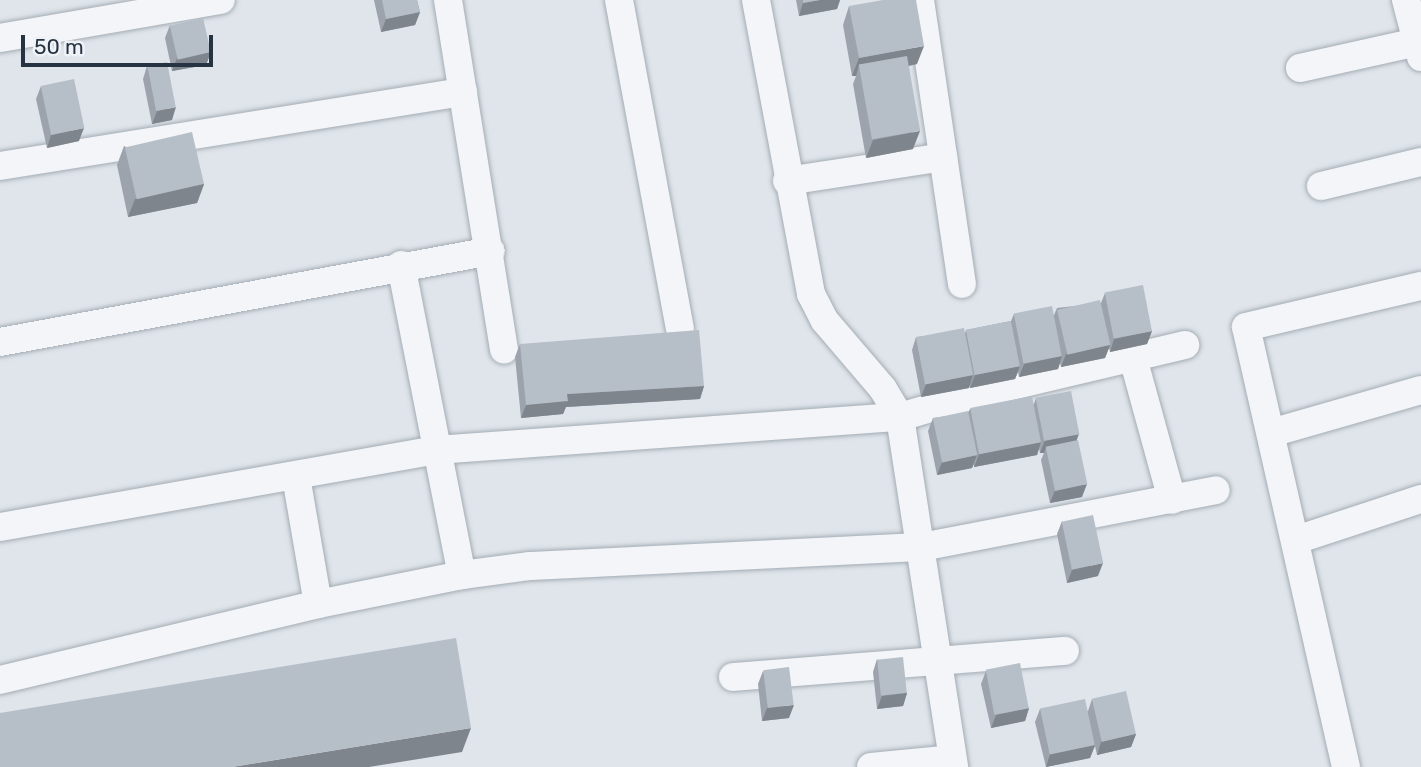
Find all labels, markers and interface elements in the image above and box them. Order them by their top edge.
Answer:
scale bar [24,21,217,65]
text: 50 m [34,34,84,59]

